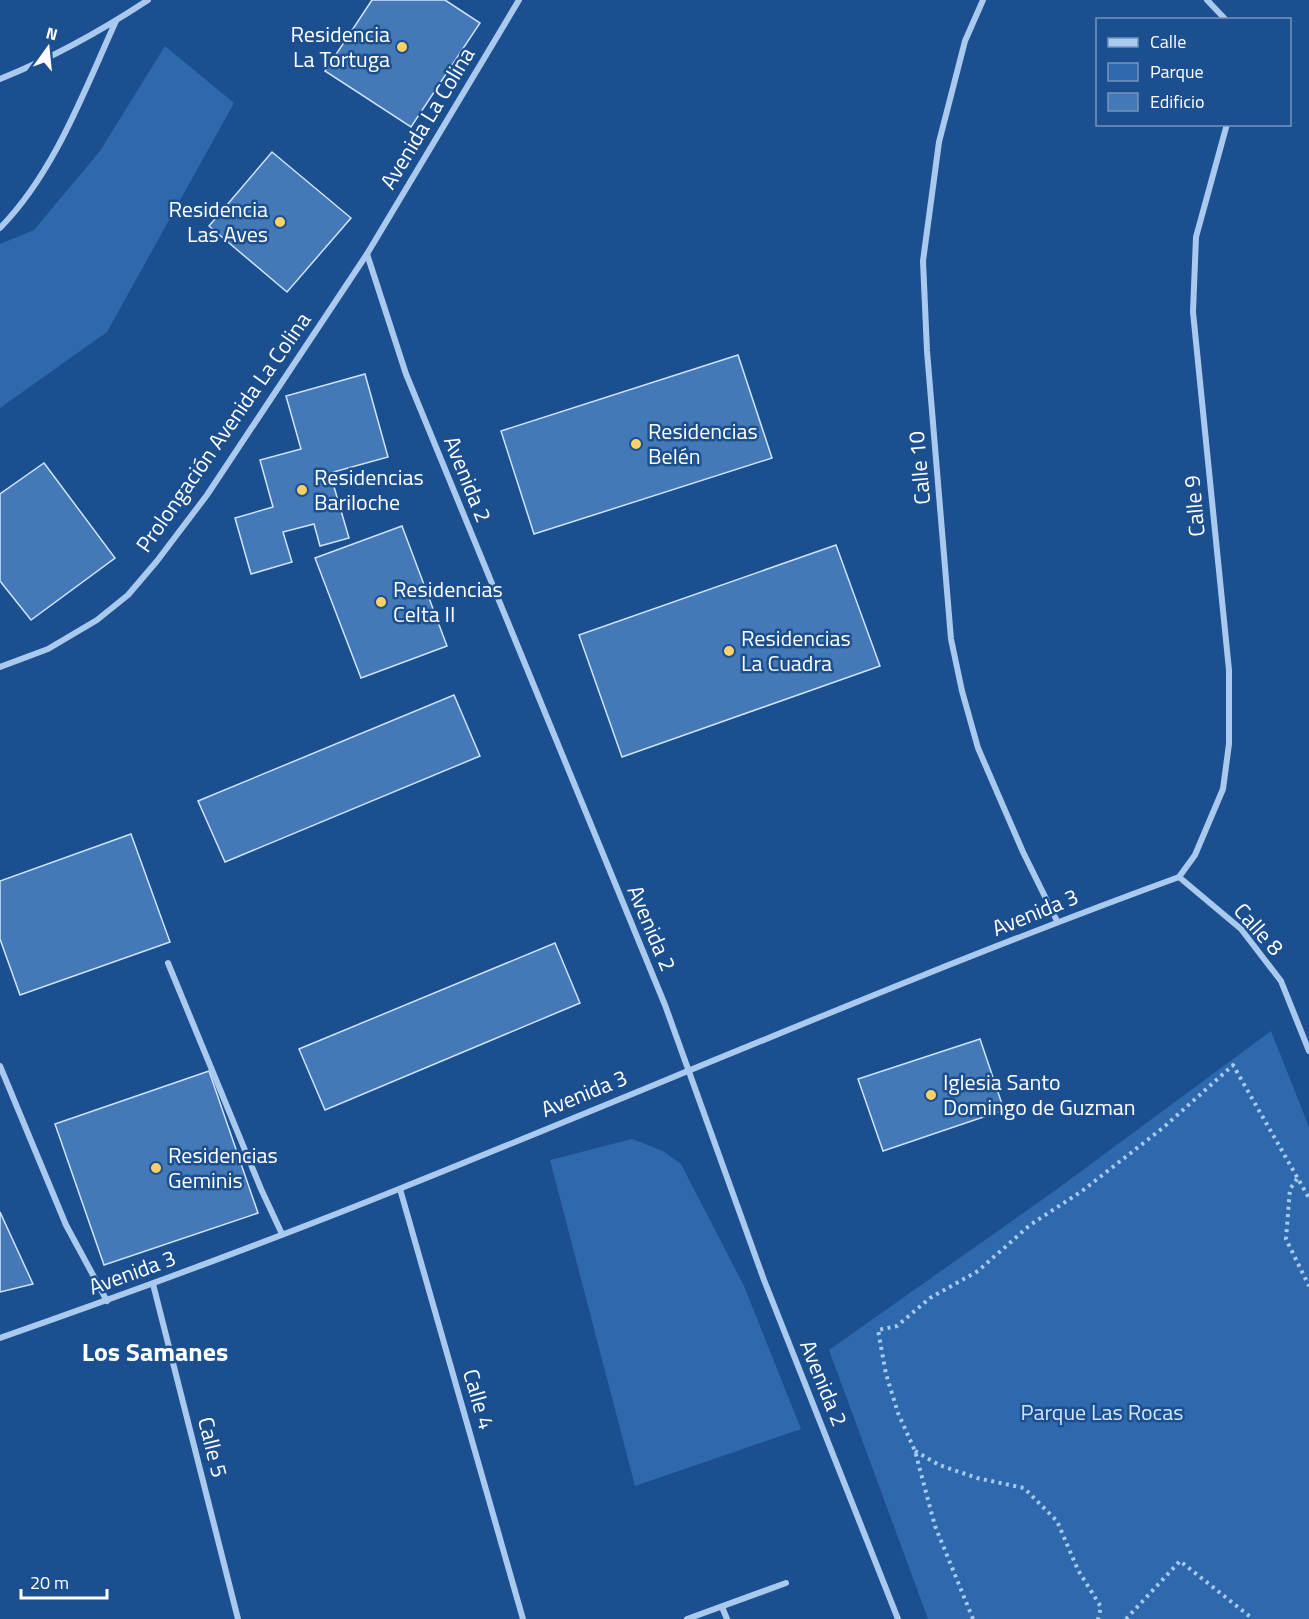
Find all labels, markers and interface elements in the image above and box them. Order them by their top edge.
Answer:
place label: Residencia La Tortuga [290,17,390,76]
north arrow [18,18,78,78]
legend [1096,18,1291,126]
text: N [43,20,60,47]
text: Calle [1150,28,1186,55]
street label: Avenida La Colina [371,40,483,196]
marker: Residencia La Tortuga [395,40,409,54]
text: Parque [1150,58,1204,85]
text: Edificio [1150,88,1204,115]
place label: Residencia Las Aves [168,192,268,251]
marker: Residencia Las Aves [273,215,287,229]
street label: Prolongación Avenida La Colina [127,305,319,559]
place label: Residencias Belén [648,414,758,473]
street label: Calle 10 [899,430,939,506]
street label: Avenida 2 [435,431,501,527]
marker: Residencias Belén [629,437,643,451]
place label: Residencias Bariloche [314,460,424,519]
street label: Calle 9 [1174,474,1214,538]
marker: Residencias Bariloche [295,483,309,497]
place label: Residencias Celta II [393,572,503,631]
marker: Residencias Celta II [374,595,388,609]
place label: Residencias La Cuadra [741,621,851,680]
marker: Residencias La Cuadra [722,644,736,658]
street label: Avenida 3 [987,879,1083,945]
street label: Avenida 2 [619,880,685,976]
street label: Calle 8 [1226,895,1292,963]
street label: Avenida 3 [536,1060,632,1126]
place label: Iglesia Santo Domingo de Guzman [943,1065,1136,1124]
marker: Iglesia Santo Domingo de Guzman [924,1088,938,1102]
place label: Residencias Geminis [168,1138,278,1197]
marker: Residencias Geminis [149,1161,163,1175]
street label: Avenida 3 [84,1241,180,1303]
district label: Los Samanes [82,1332,228,1371]
street label: Avenida 2 [791,1335,857,1431]
street label: Calle 4 [454,1365,504,1433]
park label: Parque Las Rocas [1021,1395,1183,1429]
street label: Calle 5 [189,1413,237,1481]
scale bar [21,1562,106,1600]
text: 20 m [30,1569,69,1596]

